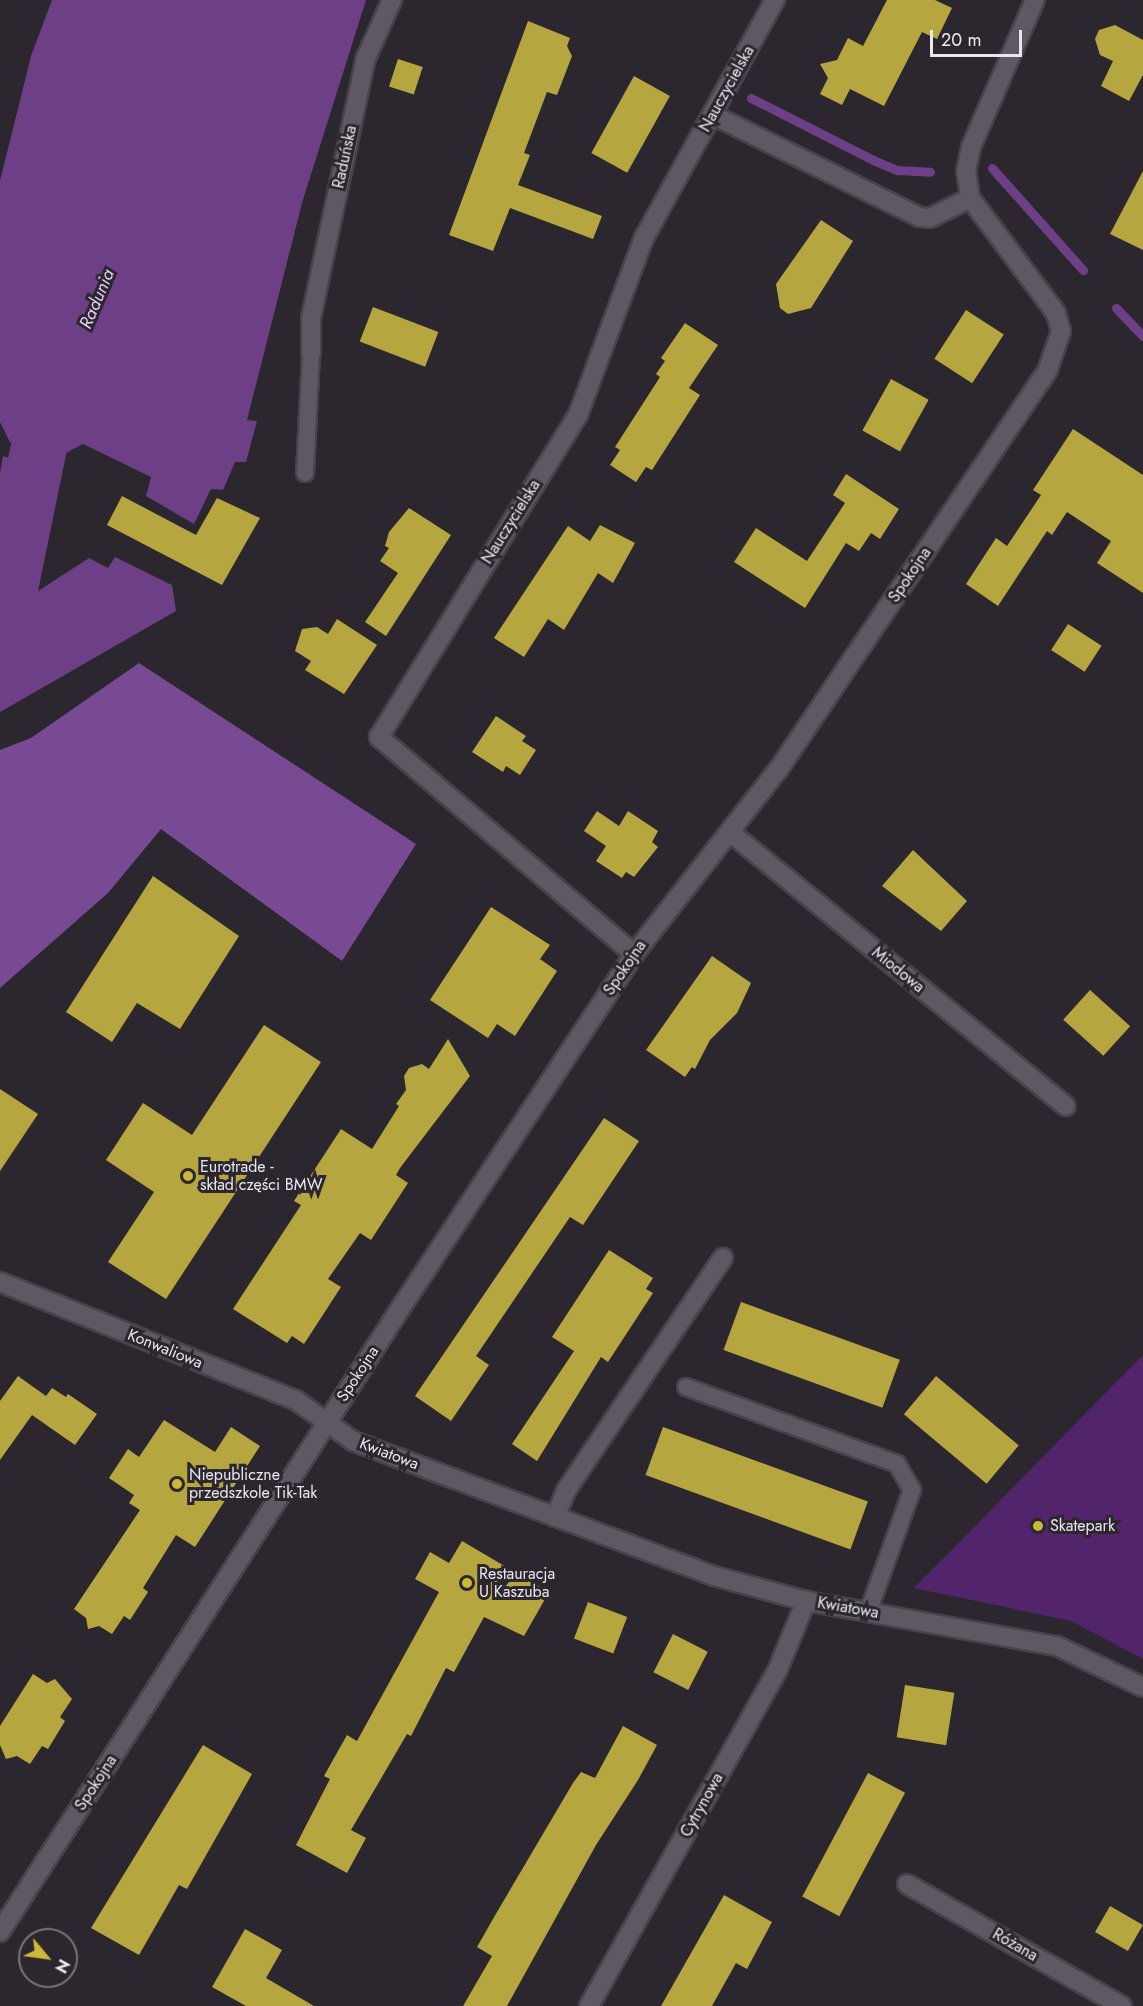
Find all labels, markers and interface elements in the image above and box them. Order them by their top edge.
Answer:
scale bar [933,18,1024,56]
text: 20 m [941,27,981,53]
street label: Nauczycielska [695,43,759,135]
street label: Raduńska [329,124,361,190]
water label: Radunia [75,266,119,332]
street label: Nauczycielska [478,476,544,568]
street label: Spokojna [885,544,935,606]
street label: Spokojna [600,937,650,999]
street label: Miodowa [868,943,928,997]
place label: Eurotrade - skład części BMW [200,1157,323,1195]
marker: Eurotrade - skład części BMW [181,1169,195,1183]
street label: Konwaliowa [125,1325,205,1373]
street label: Spokojna [333,1343,383,1405]
street label: Kwiatowa [357,1434,421,1474]
place label: Niepubliczne przedszkole Tik-Tak [189,1465,317,1503]
marker: Niepubliczne przedszkole Tik-Tak [170,1477,184,1491]
place label: Skatepark [1050,1516,1115,1536]
marker: Skatepark [1031,1519,1045,1533]
place label: Restauracja U Kaszuba [479,1564,555,1602]
marker: Restauracja U Kaszuba [460,1576,474,1590]
street label: Kwiatowa [816,1593,880,1623]
street label: Spokojna [71,1752,121,1814]
street label: Cytrynowa [677,1770,727,1840]
street label: Różana [989,1924,1041,1966]
north arrow [18,1928,78,1988]
text: N [49,1955,76,1977]

